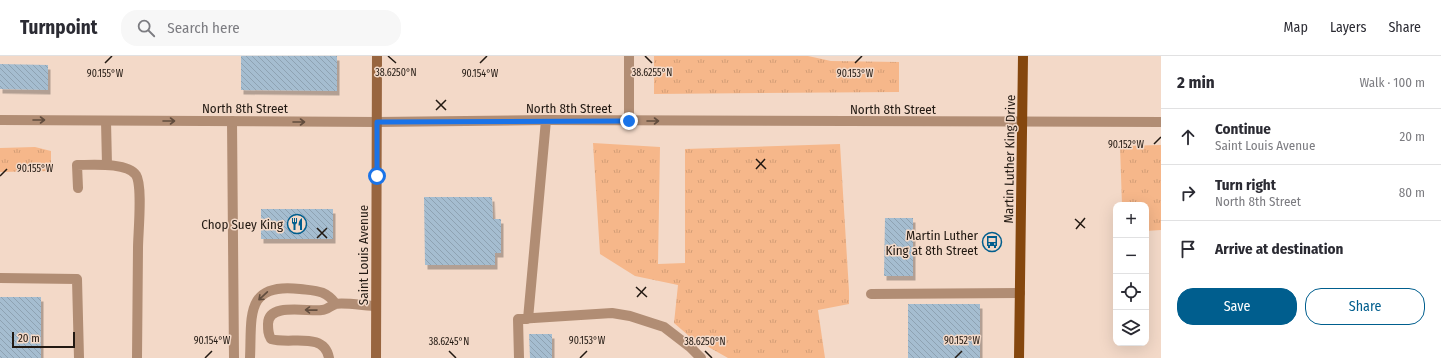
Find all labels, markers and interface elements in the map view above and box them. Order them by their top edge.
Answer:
search box [121,10,401,46]
text: Turnpoint [20,16,97,39]
icon: search [135,17,157,39]
text: Search here [167,19,240,37]
text: Map [1284,19,1308,36]
text: Layers [1330,19,1366,36]
text: Share [1388,19,1421,36]
text: 38.6250°N [375,67,417,79]
text: 38.6255°N [632,67,672,79]
text: 90.155°W [87,68,124,80]
text: 90.154°W [462,68,499,80]
text: 90.153°W [837,68,874,80]
text: 2 min [1177,72,1215,93]
text: Walk · 100 m [1359,75,1425,90]
street label: Martin Luther King Drive [1001,95,1018,224]
street label: North 8th Street [202,101,289,116]
street label: North 8th Street [526,101,613,116]
street label: North 8th Street [850,102,937,117]
route end [620,112,638,130]
one-way arrow [32,116,45,124]
one-way arrow [162,117,175,125]
one-way arrow [646,117,659,125]
one-way arrow [292,118,305,126]
text: Continue [1215,120,1271,138]
icon: ahead [1177,126,1199,148]
text: 20 m [1399,129,1425,144]
text: Saint Louis Avenue [1215,138,1315,153]
text: 90.152°W [1108,139,1145,151]
text: 90.155°W [17,163,54,175]
route start [368,167,386,185]
text: Turn right [1215,176,1276,194]
icon: right [1177,182,1199,204]
text: 80 m [1399,185,1425,200]
text: North 8th Street [1215,194,1301,209]
map controls [1113,202,1149,346]
button: + [1113,202,1149,238]
street label: Saint Louis Avenue [356,205,371,305]
restaurant icon: Chop Suey King [286,213,308,235]
place label: Chop Suey King [201,217,284,232]
place label: Martin Luther King at 8th Street [886,228,979,258]
bus stop icon: Martin Luther King at 8th Street [981,231,1003,253]
button: − [1113,238,1149,274]
icon: arrive [1177,238,1199,260]
text: Arrive at destination [1215,240,1343,258]
button: locate [1113,274,1149,310]
button: Save [1177,288,1297,325]
button: Share [1305,288,1425,325]
one-way arrow [258,291,268,300]
one-way arrow [305,306,318,314]
button: layers [1113,310,1149,346]
scale bar [12,330,75,349]
text: 20 m [18,332,40,345]
text: 90.154°W [194,335,231,347]
text: 90.153°W [569,335,606,347]
text: 90.152°W [944,335,981,347]
text: 38.6245°N [429,336,469,348]
text: 38.6250°N [684,336,726,348]

